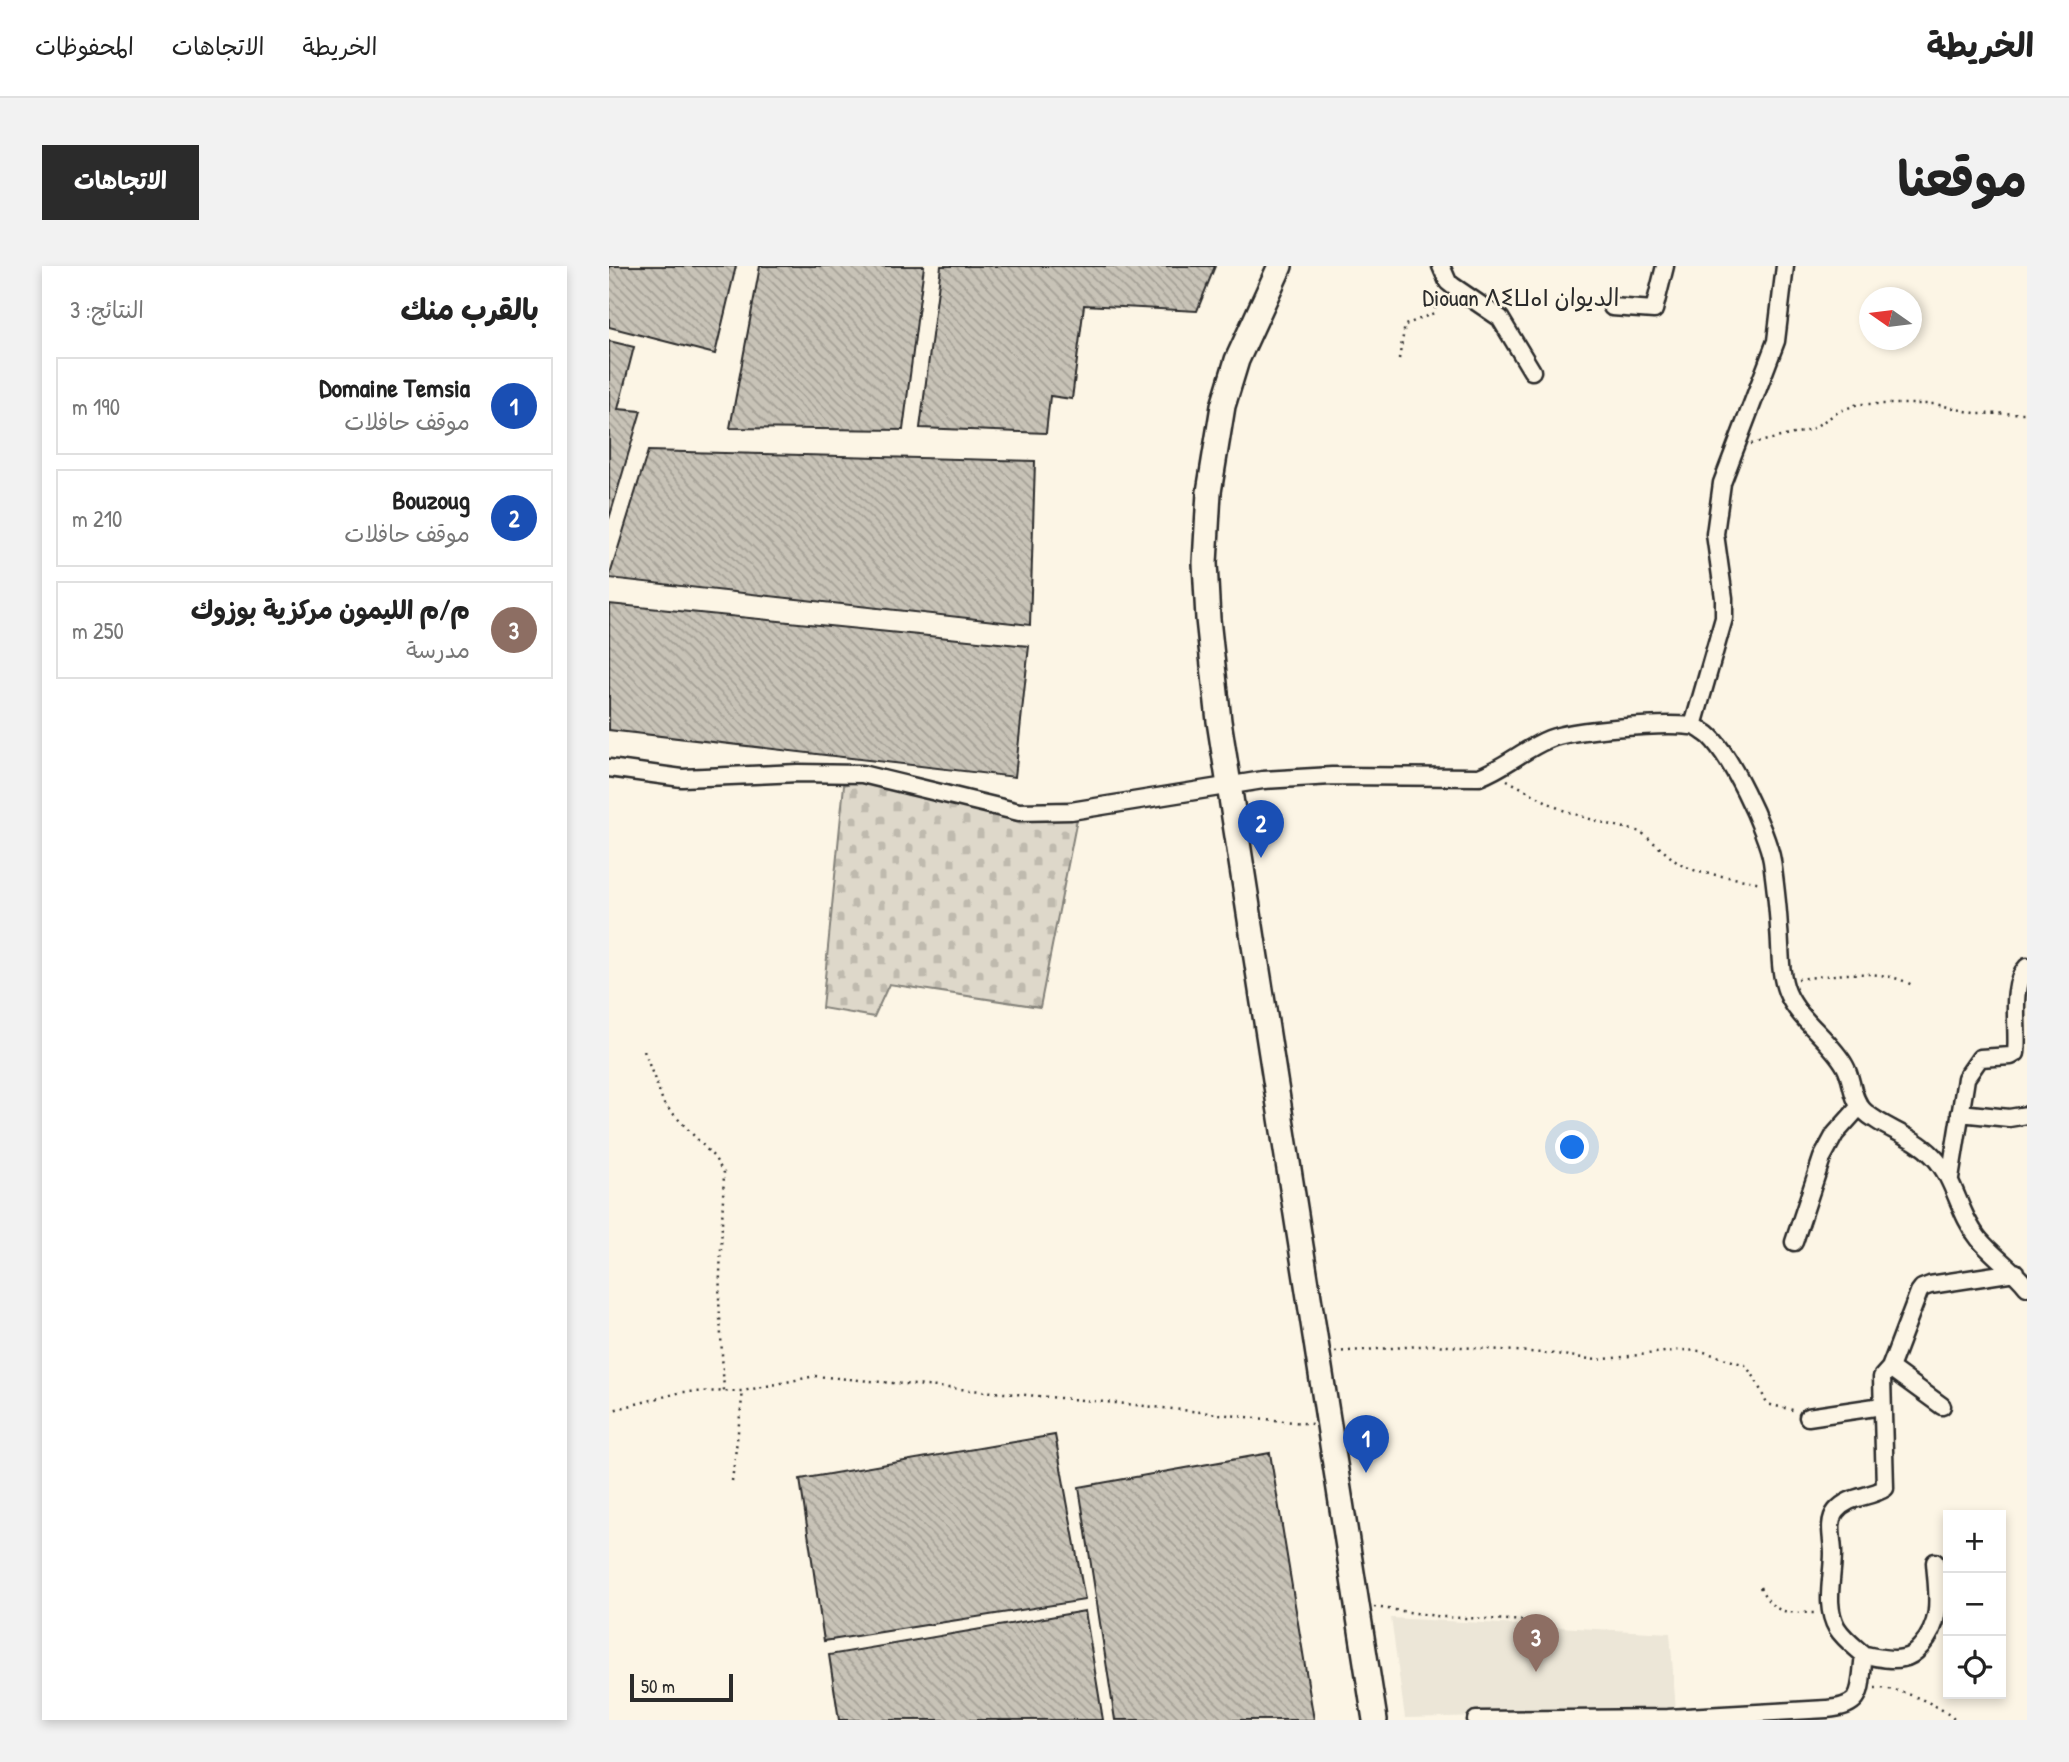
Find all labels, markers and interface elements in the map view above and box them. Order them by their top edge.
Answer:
text: الخريطة [1927,23,2034,67]
text: المحفوظات [35,30,134,62]
text: الاتجاهات [172,30,265,62]
text: الخريطة [303,30,377,62]
button: الاتجاهات [42,145,199,220]
text: موقعنا [1897,145,2027,211]
district label: Diouan ⴷⵉⵡⴰⵏ الديوان [1423,281,1619,313]
north arrow [1859,287,1922,350]
text: بالقرب منك [401,289,539,329]
text: النتائج: 3 [70,294,144,325]
text: Domaine Temsia [319,370,470,405]
text: 190 m [72,391,120,422]
text: 1 [510,391,518,422]
text: موقف حافلات [344,406,470,437]
text: Bouzoug [392,482,470,517]
text: 210 m [72,503,122,534]
text: 2 [509,503,519,534]
text: موقف حافلات [344,518,470,549]
text: م/م الليمون مركزية بوزوك [191,592,470,627]
text: 250 m [72,615,124,646]
text: 3 [509,615,519,646]
text: مدرسة [406,634,470,665]
pin: 2 [1238,800,1284,858]
your location [1555,1130,1589,1164]
pin: 1 [1343,1415,1389,1473]
map controls [1943,1510,2006,1699]
button: + [1943,1510,2006,1573]
button: − [1943,1573,2006,1636]
pin: 3 [1513,1614,1559,1672]
button: locate [1943,1636,2006,1699]
scale bar [630,1671,733,1703]
text: 50 m [641,1673,675,1699]

